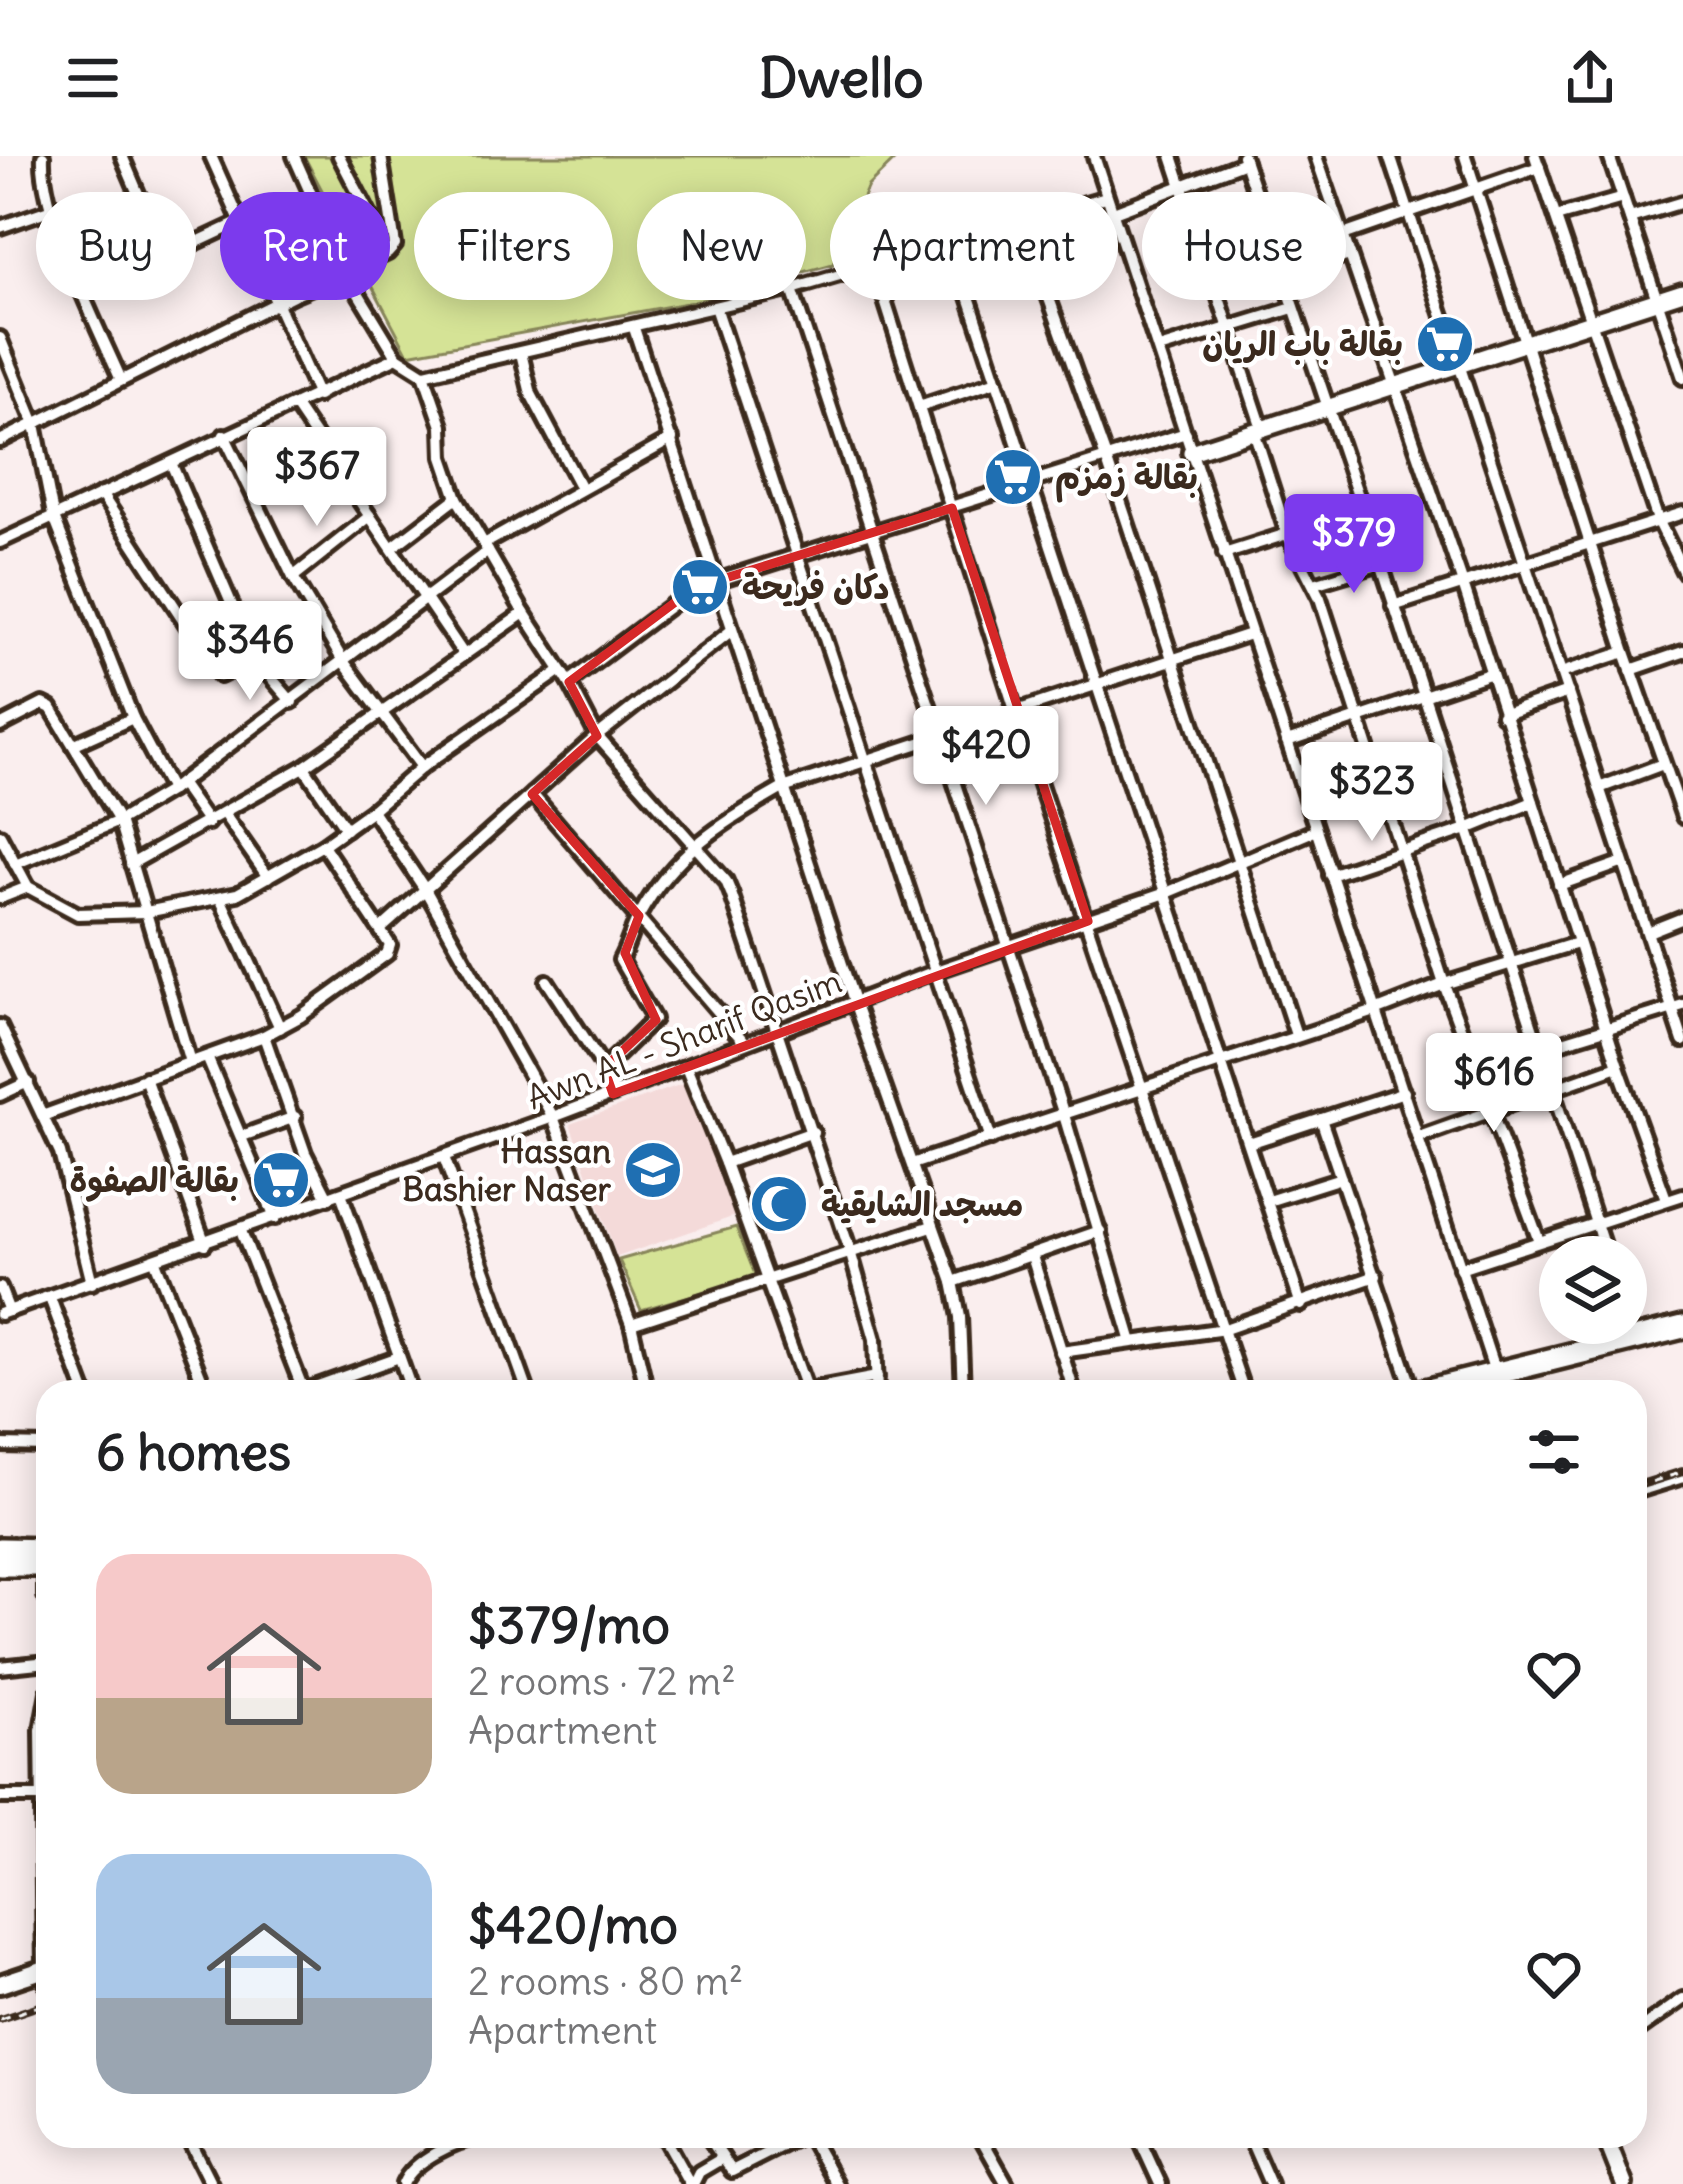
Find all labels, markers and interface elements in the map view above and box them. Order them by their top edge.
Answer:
text: Dwello [759,44,924,112]
icon: menu [60,45,126,111]
icon: share [1557,45,1623,111]
chip: Buy [36,192,196,300]
chip: Rent [220,192,390,300]
chip: Filters [414,192,613,300]
chip: New [637,192,806,300]
chip: Apartment [830,192,1118,300]
chip: House [1142,192,1346,300]
supermarket icon: بقالة باب الريان [1414,313,1476,375]
place label: بقالة باب الريان [1202,323,1403,365]
pin: $367 [246,427,388,529]
text: $367 [274,441,360,490]
supermarket icon: بقالة زمزم [982,446,1044,508]
place label: بقالة زمزم [1055,456,1198,503]
pin: $379 [1283,494,1425,596]
text: $379 [1311,508,1397,557]
supermarket icon: دكان فريحة [669,556,731,618]
place label: دكان فريحة [742,566,890,608]
pin: $346 [179,601,321,703]
text: $346 [206,615,294,664]
pin: $420 [915,706,1057,808]
text: $420 [940,720,1032,769]
pin: $323 [1301,742,1443,844]
text: $323 [1328,756,1416,805]
street label: Awn AL - Sharif Qasim [521,960,847,1118]
pin: $616 [1423,1033,1565,1135]
text: $616 [1453,1047,1535,1096]
place label: Hassan Bashier Naser [402,1130,612,1210]
school or university icon: Hassan Bashier Naser [622,1139,684,1201]
supermarket icon: بقالة الصفوة [250,1149,312,1211]
place label: بقالة الصفوة [70,1159,239,1202]
mosque icon: مسجد الشايقية [748,1173,810,1235]
place label: مسجد الشايقية [821,1183,1023,1225]
map controls [1539,1236,1647,1344]
button: layers [1539,1236,1647,1344]
icon: filters [1521,1419,1587,1485]
text: 6 homes [96,1420,291,1484]
text: $379/mo [468,1593,670,1657]
icon: home [192,1602,336,1746]
icon: heart [1521,1641,1587,1707]
text: 2 rooms · 72 m² [468,1657,736,1706]
text: Apartment [468,1706,657,1755]
text: $420/mo [468,1893,678,1957]
icon: home [192,1902,336,2046]
icon: heart [1521,1941,1587,2007]
text: 2 rooms · 80 m² [468,1957,743,2006]
text: Apartment [468,2006,657,2055]

